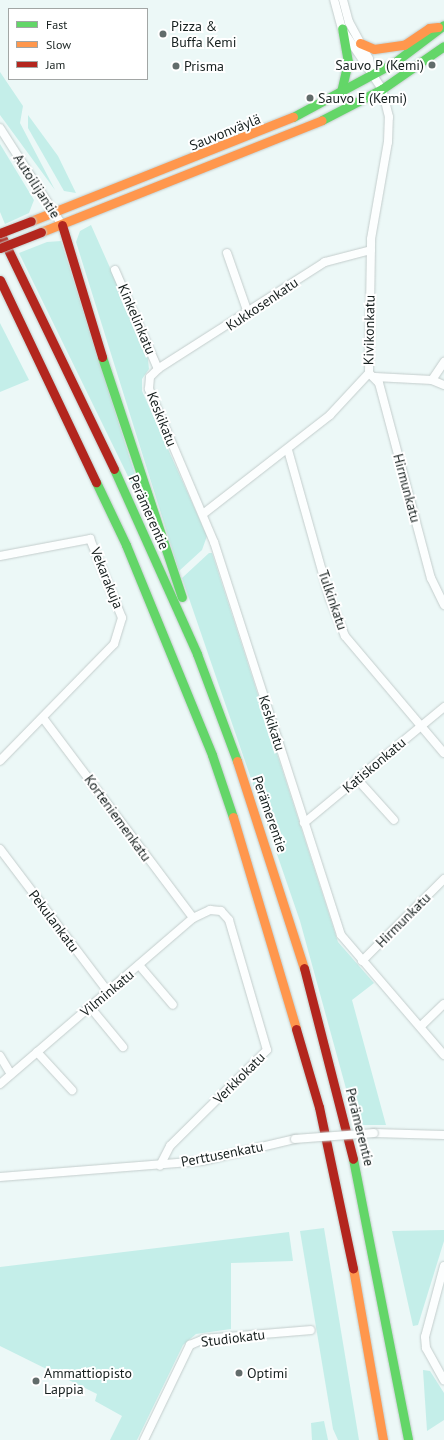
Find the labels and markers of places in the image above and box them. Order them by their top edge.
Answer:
place label: Pizza & Buffa Kemi [171,18,236,50]
marker: Pizza & Buffa Kemi [158,29,168,39]
place label: Sauvo P (Kemi) [335,57,424,73]
place label: Prisma [184,58,224,74]
marker: Sauvo P (Kemi) [427,60,437,70]
marker: Prisma [171,61,181,71]
place label: Sauvo E (Kemi) [318,90,407,106]
marker: Sauvo E (Kemi) [305,93,315,103]
place label: Ammattiopisto Lappia [44,1365,132,1398]
place label: Optimi [247,1365,288,1381]
marker: Optimi [234,1368,244,1378]
marker: Ammattiopisto Lappia [31,1376,41,1386]

